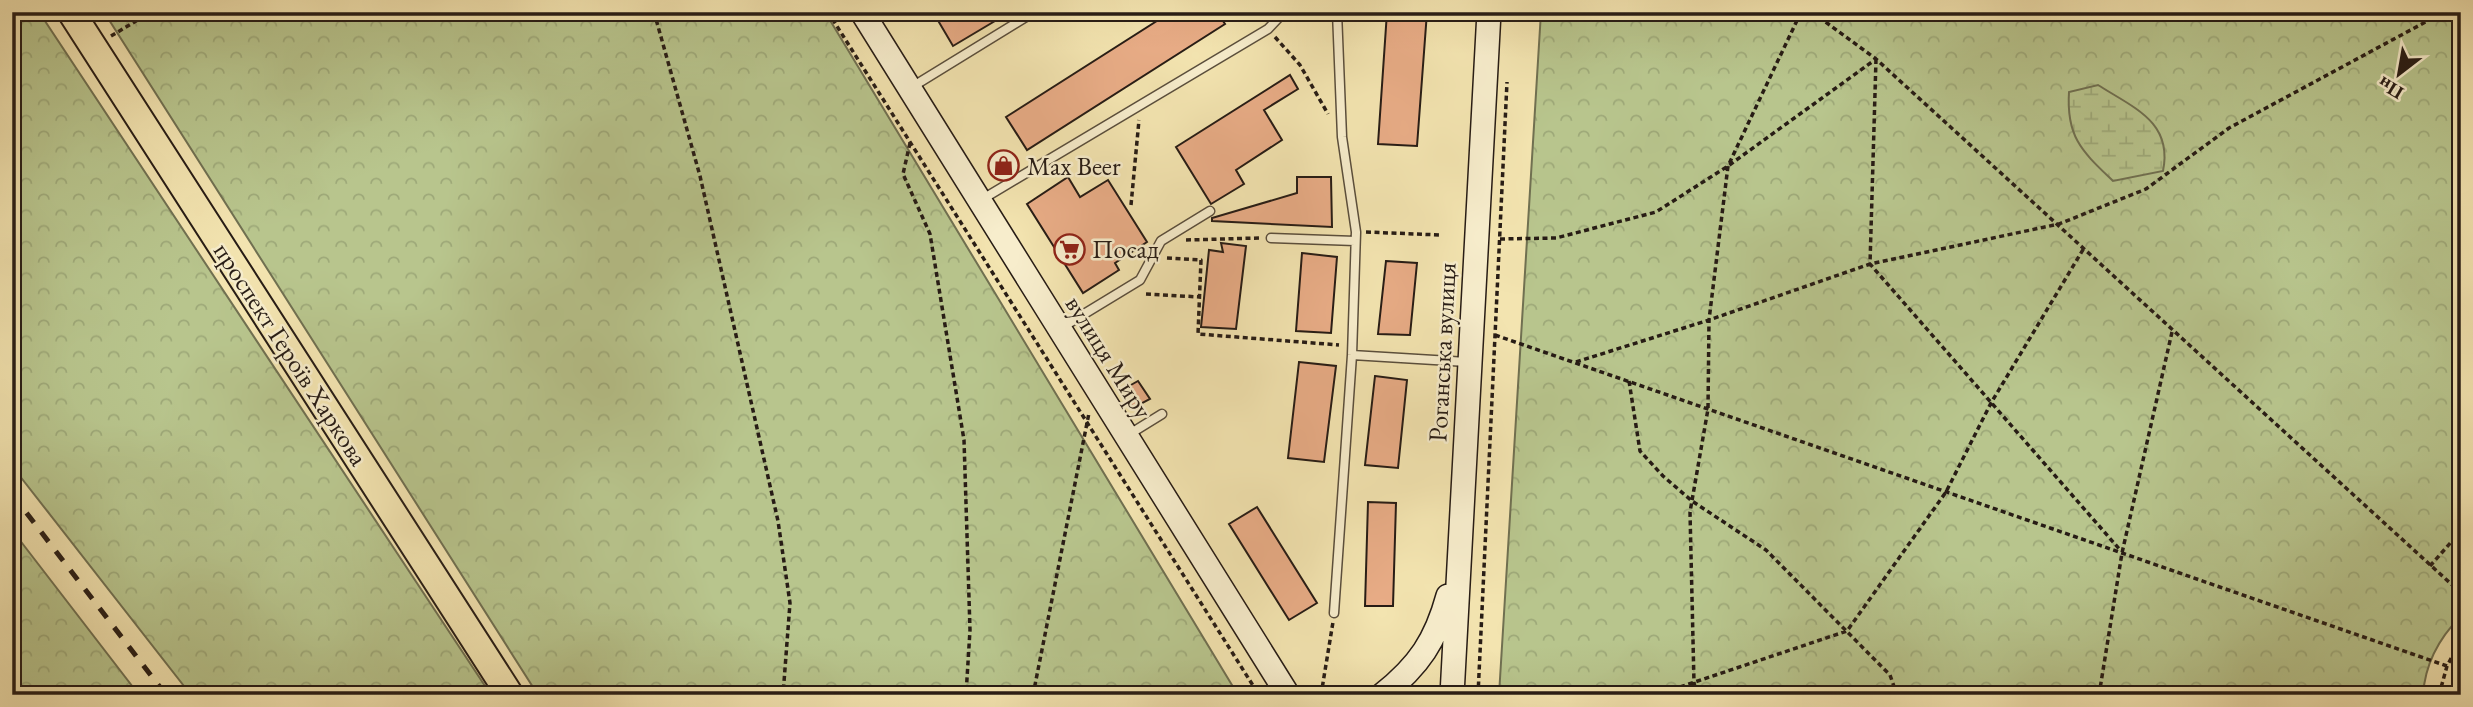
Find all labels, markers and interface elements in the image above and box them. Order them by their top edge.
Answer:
north arrow [2364,38,2434,108]
text: Пн [2373,71,2408,106]
shop icon: Max Beer [987,149,1021,183]
place label: Max Beer [1027,149,1121,183]
supermarket icon: Посад [1052,232,1086,266]
place label: Посад [1092,232,1159,266]
street label: проспект Героїв Харкова [206,236,376,473]
street label: Роганська вулиця [1420,261,1464,443]
street label: вулиця Миру [1058,289,1161,426]

